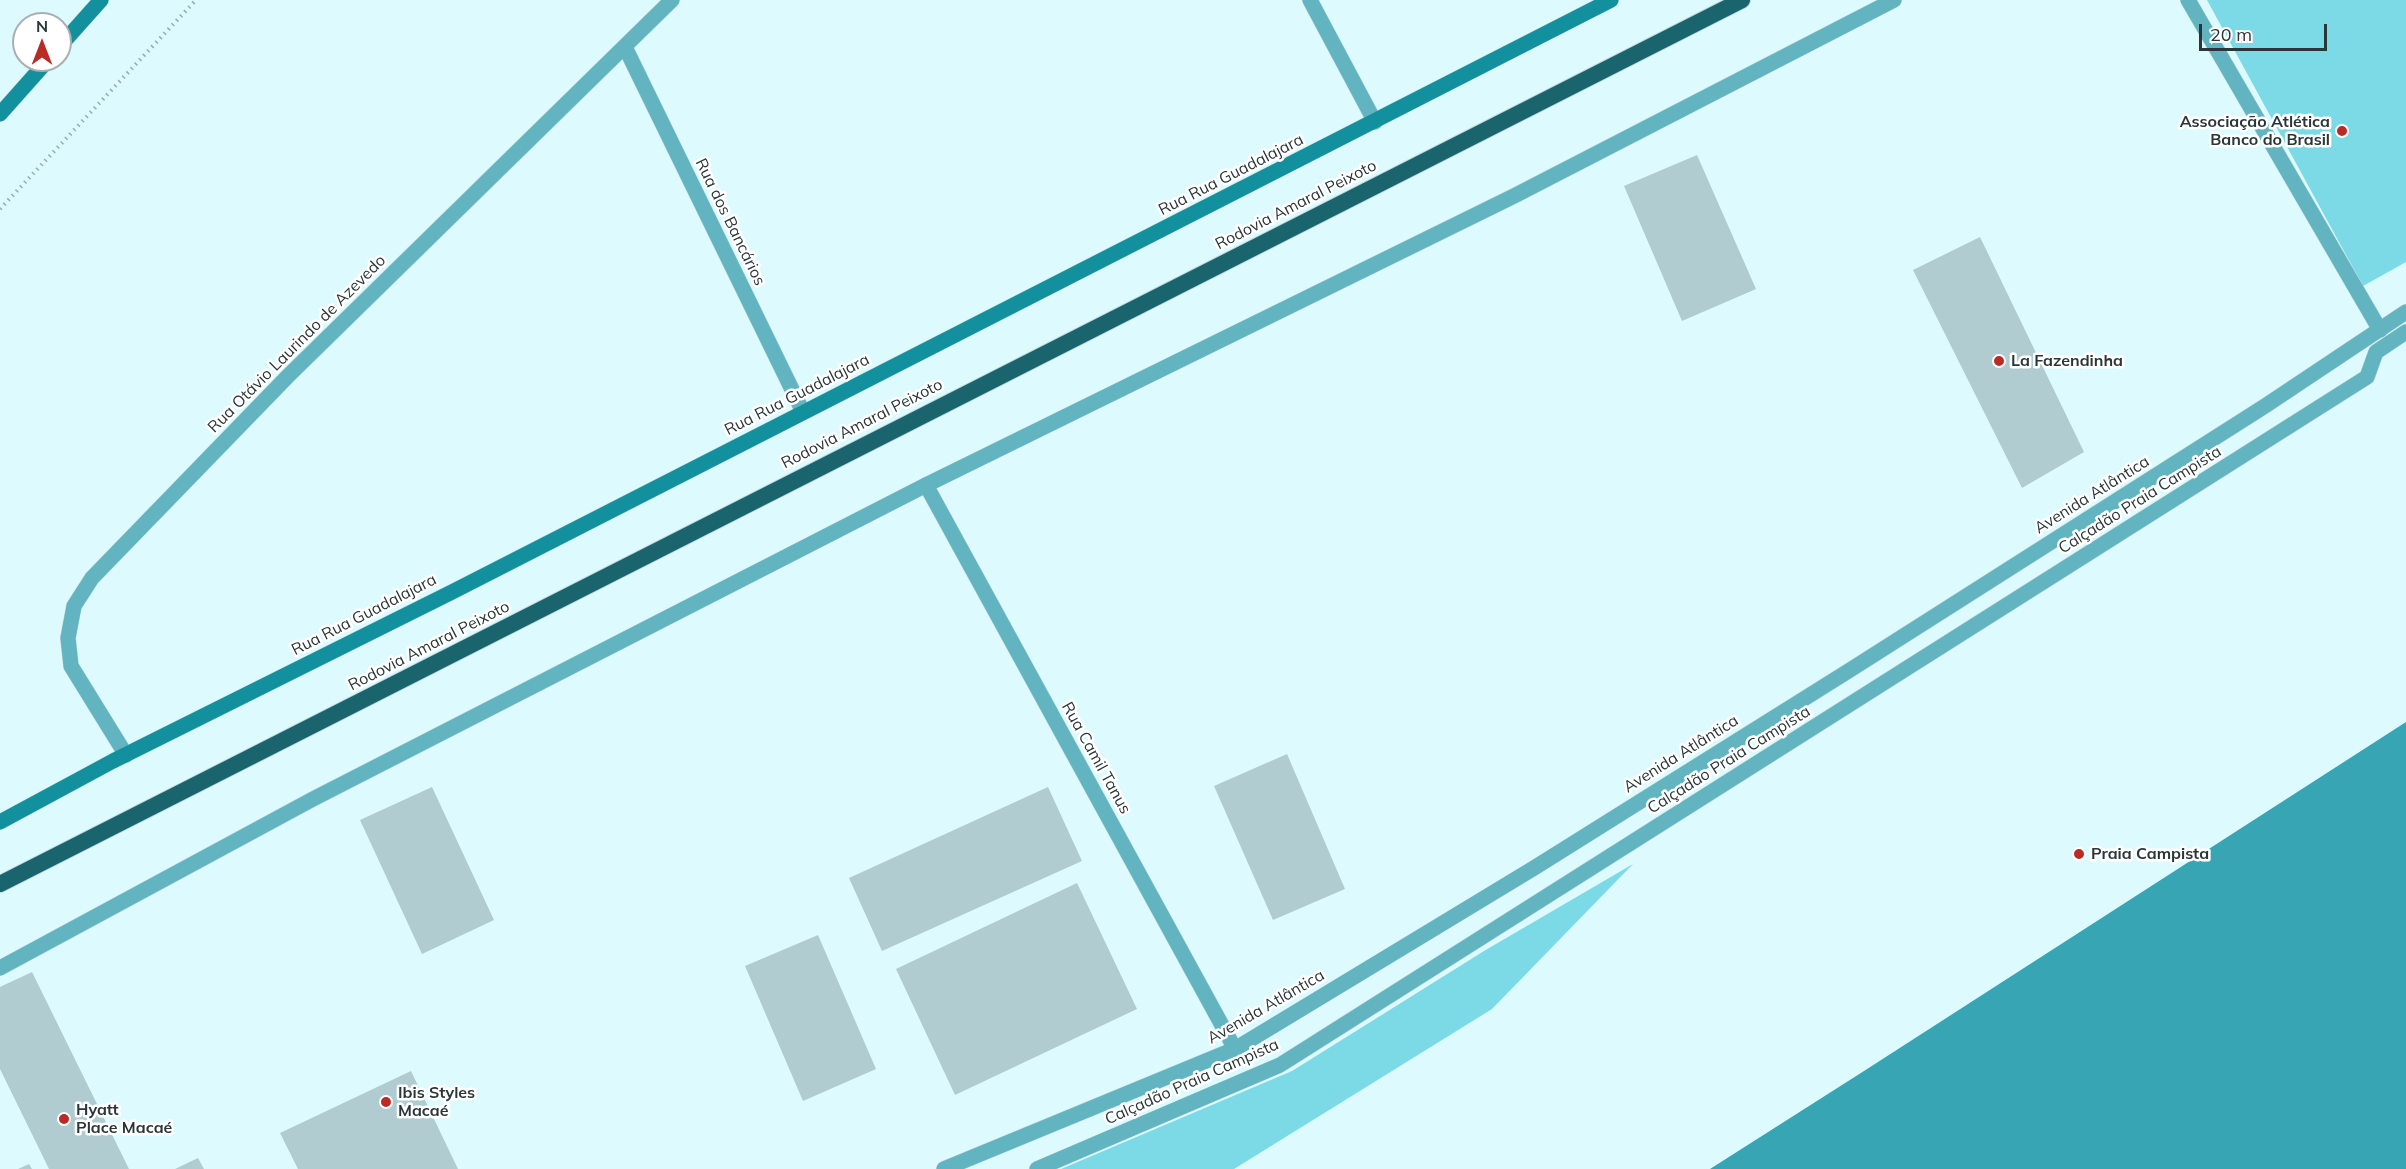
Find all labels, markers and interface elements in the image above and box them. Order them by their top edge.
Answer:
north arrow [12,12,72,72]
scale bar [2202,12,2330,50]
text: N [36,16,48,36]
text: 20 m [2210,23,2252,46]
place label: Associação Atlética Banco do Brasil [2180,112,2330,150]
marker: Associação Atlética Banco do Brasil [2335,124,2349,138]
street label: Rua Rua Guadalajara [1155,130,1307,220]
street label: Rua dos Bancários [691,155,769,289]
street label: Rodovia Amaral Peixoto [1212,156,1380,254]
street label: Rua Otávio Laurindo de Azevedo [204,251,390,437]
street label: Rua Rua Guadalajara [721,350,873,440]
place label: La Fazendinha [2011,351,2123,371]
marker: La Fazendinha [1992,354,2006,368]
street label: Rodovia Amaral Peixoto [778,375,946,473]
street label: Calçadão Praia Campista [2055,442,2225,558]
street label: Avenida Atlântica [2031,452,2153,538]
street label: Rua Rua Guadalajara [288,570,440,660]
street label: Rodovia Amaral Peixoto [345,597,513,695]
street label: Rua Camil Tanus [1057,699,1135,817]
street label: Calçadão Praia Campista [1644,702,1814,818]
street label: Avenida Atlântica [1620,711,1742,797]
place label: Praia Campista [2091,844,2209,864]
marker: Praia Campista [2072,847,2086,861]
street label: Avenida Atlântica [1204,966,1328,1048]
street label: Calçadão Praia Campista [1102,1035,1282,1129]
place label: Ibis Styles Macaé [398,1083,475,1121]
marker: Ibis Styles Macaé [379,1095,393,1109]
place label: Hyatt Place Macaé [76,1100,172,1138]
marker: Hyatt Place Macaé [57,1112,71,1126]

